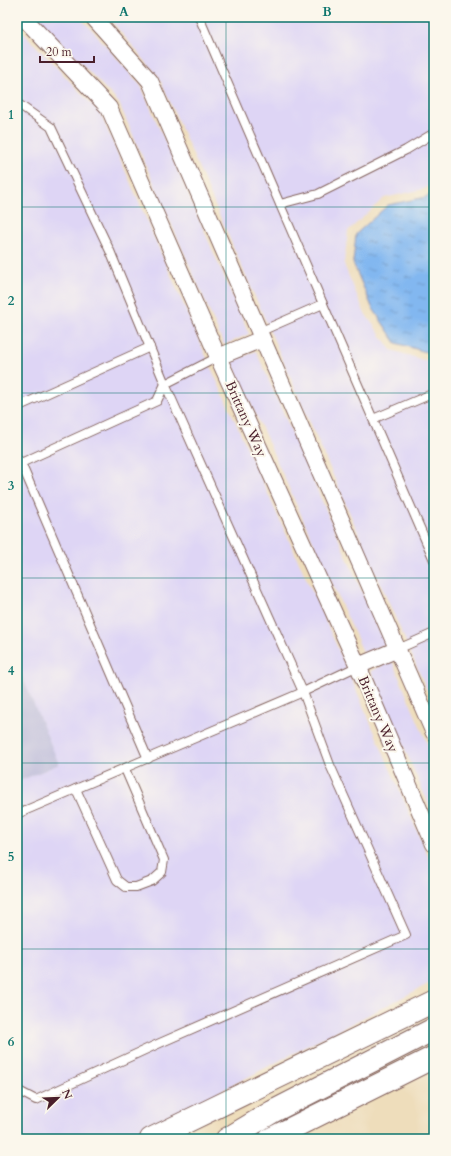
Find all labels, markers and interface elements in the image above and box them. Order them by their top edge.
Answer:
text: A [119,3,129,21]
text: B [322,3,332,21]
scale bar [40,38,94,64]
text: 20 m [46,44,73,60]
text: 1 [8,106,14,124]
text: 2 [8,292,15,310]
street label: Brittany Way [221,378,271,461]
text: 3 [8,477,15,495]
text: 4 [8,662,15,680]
street label: Brittany Way [353,673,403,756]
text: 5 [8,848,14,866]
text: 6 [8,1033,15,1051]
north arrow [38,1078,78,1118]
text: N [58,1087,76,1102]

